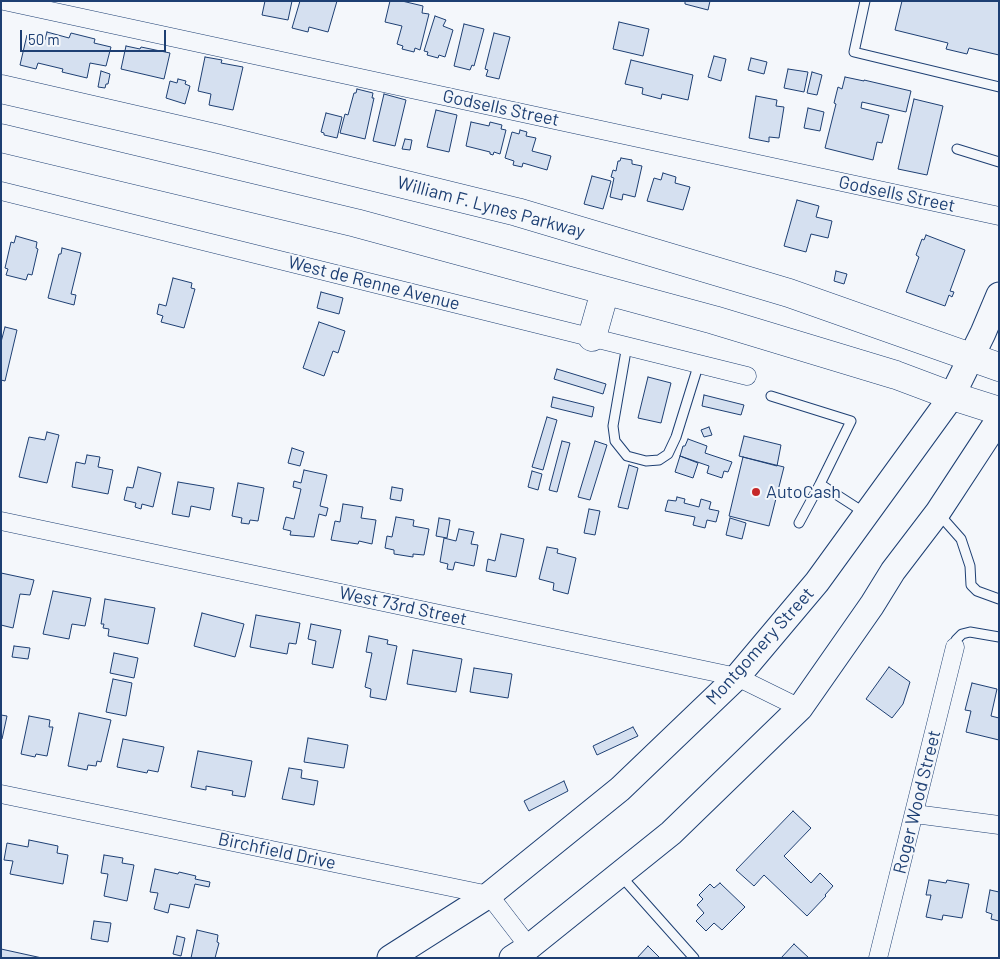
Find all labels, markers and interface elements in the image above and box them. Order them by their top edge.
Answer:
scale bar [22,20,169,52]
text: 50 m [28,30,60,48]
street label: Godsells Street [441,85,561,131]
street label: Godsells Street [837,171,957,217]
street label: William F. Lynes Parkway [395,172,587,242]
street label: West de Renne Avenue [286,251,462,315]
place label: AutoCash [766,481,841,503]
marker: AutoCash [750,486,762,498]
street label: West 73rd Street [337,582,469,630]
street label: Montgomery Street [702,583,818,709]
street label: Roger Wood Street [889,728,945,876]
street label: Birchfield Drive [216,828,338,874]

